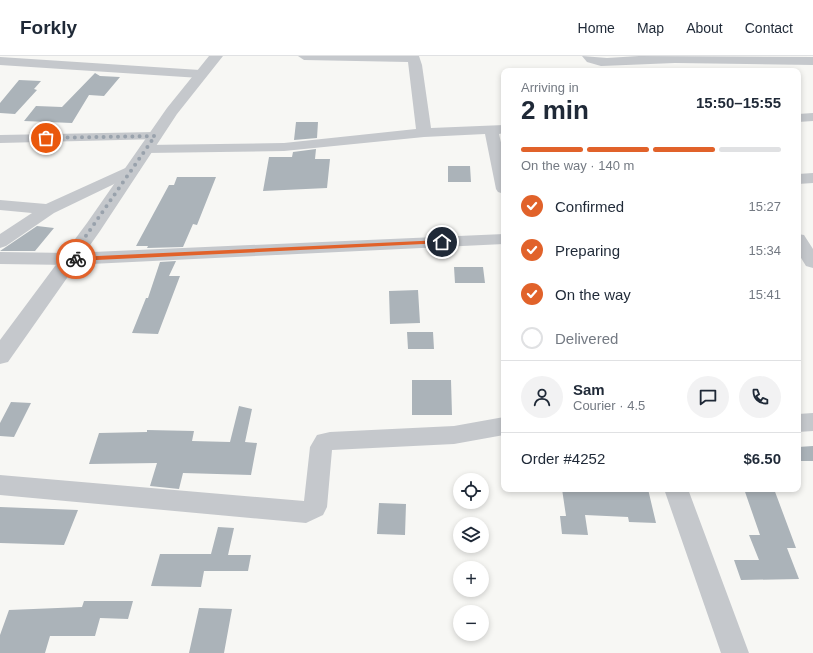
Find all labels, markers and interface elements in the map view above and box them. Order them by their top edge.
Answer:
text: Forkly [20,17,77,38]
text: Home [578,20,615,36]
text: Map [637,20,664,36]
text: About [686,20,723,36]
text: Contact [745,20,793,36]
text: Arriving in [521,80,579,95]
text: 15:50–15:55 [696,94,781,111]
text: 2 min [521,95,589,125]
pin [29,121,63,155]
icon: bag [35,127,57,149]
text: On the way · 140 m [521,158,634,173]
icon: check [521,195,543,217]
text: Confirmed [555,198,624,215]
text: 15:27 [748,199,781,214]
pin [425,225,459,259]
icon: home [431,231,453,253]
courier [56,239,96,279]
icon: check [521,239,543,261]
text: Preparing [555,242,620,259]
text: 15:34 [748,243,781,258]
icon: bike [65,248,87,270]
icon: check [521,283,543,305]
text: On the way [555,286,631,303]
text: 15:41 [748,287,781,302]
text: Delivered [555,330,618,347]
button: person [521,376,563,418]
button: chat [687,376,729,418]
button: phone [739,376,781,418]
text: Sam [573,381,605,398]
text: Courier · 4.5 [573,398,645,413]
text: Order #4252 [521,450,605,467]
text: $6.50 [743,450,781,467]
map controls [453,473,489,641]
button: locate [453,473,489,509]
button: layers [453,517,489,553]
button: + [453,561,489,597]
button: − [453,605,489,641]

